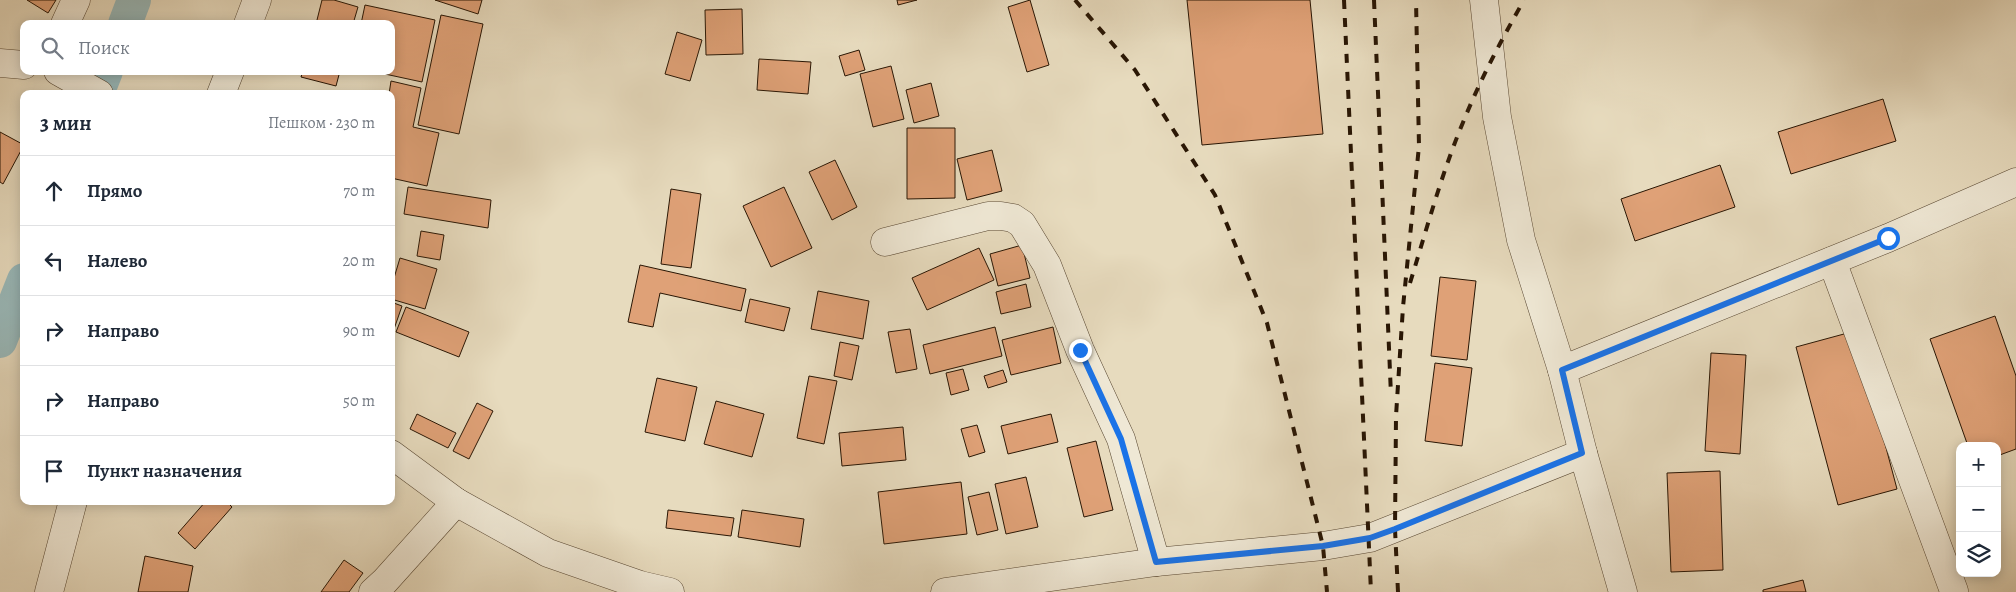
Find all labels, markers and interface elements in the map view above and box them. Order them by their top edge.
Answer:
search box [20,20,395,75]
icon: search [38,34,66,62]
text: Поиск [78,35,130,61]
text: 3 мин [40,109,92,137]
text: Пешком · 230 m [268,112,375,134]
icon: ahead [40,177,68,205]
text: Прямо [87,178,142,204]
text: 70 m [343,180,375,202]
route start [1877,227,1900,250]
icon: left [40,247,68,275]
text: Налево [87,248,147,274]
text: 20 m [342,250,375,272]
icon: right [40,317,68,345]
text: Направо [87,318,159,344]
text: 90 m [343,320,375,342]
route end [1069,339,1092,362]
icon: right [40,387,68,415]
text: Направо [87,388,159,414]
text: 50 m [343,390,375,412]
map controls [1956,442,2001,577]
button: + [1956,442,2001,487]
icon: arrive [40,457,68,485]
text: Пункт назначения [87,458,242,484]
button: − [1956,487,2001,532]
button: layers [1956,532,2001,577]

